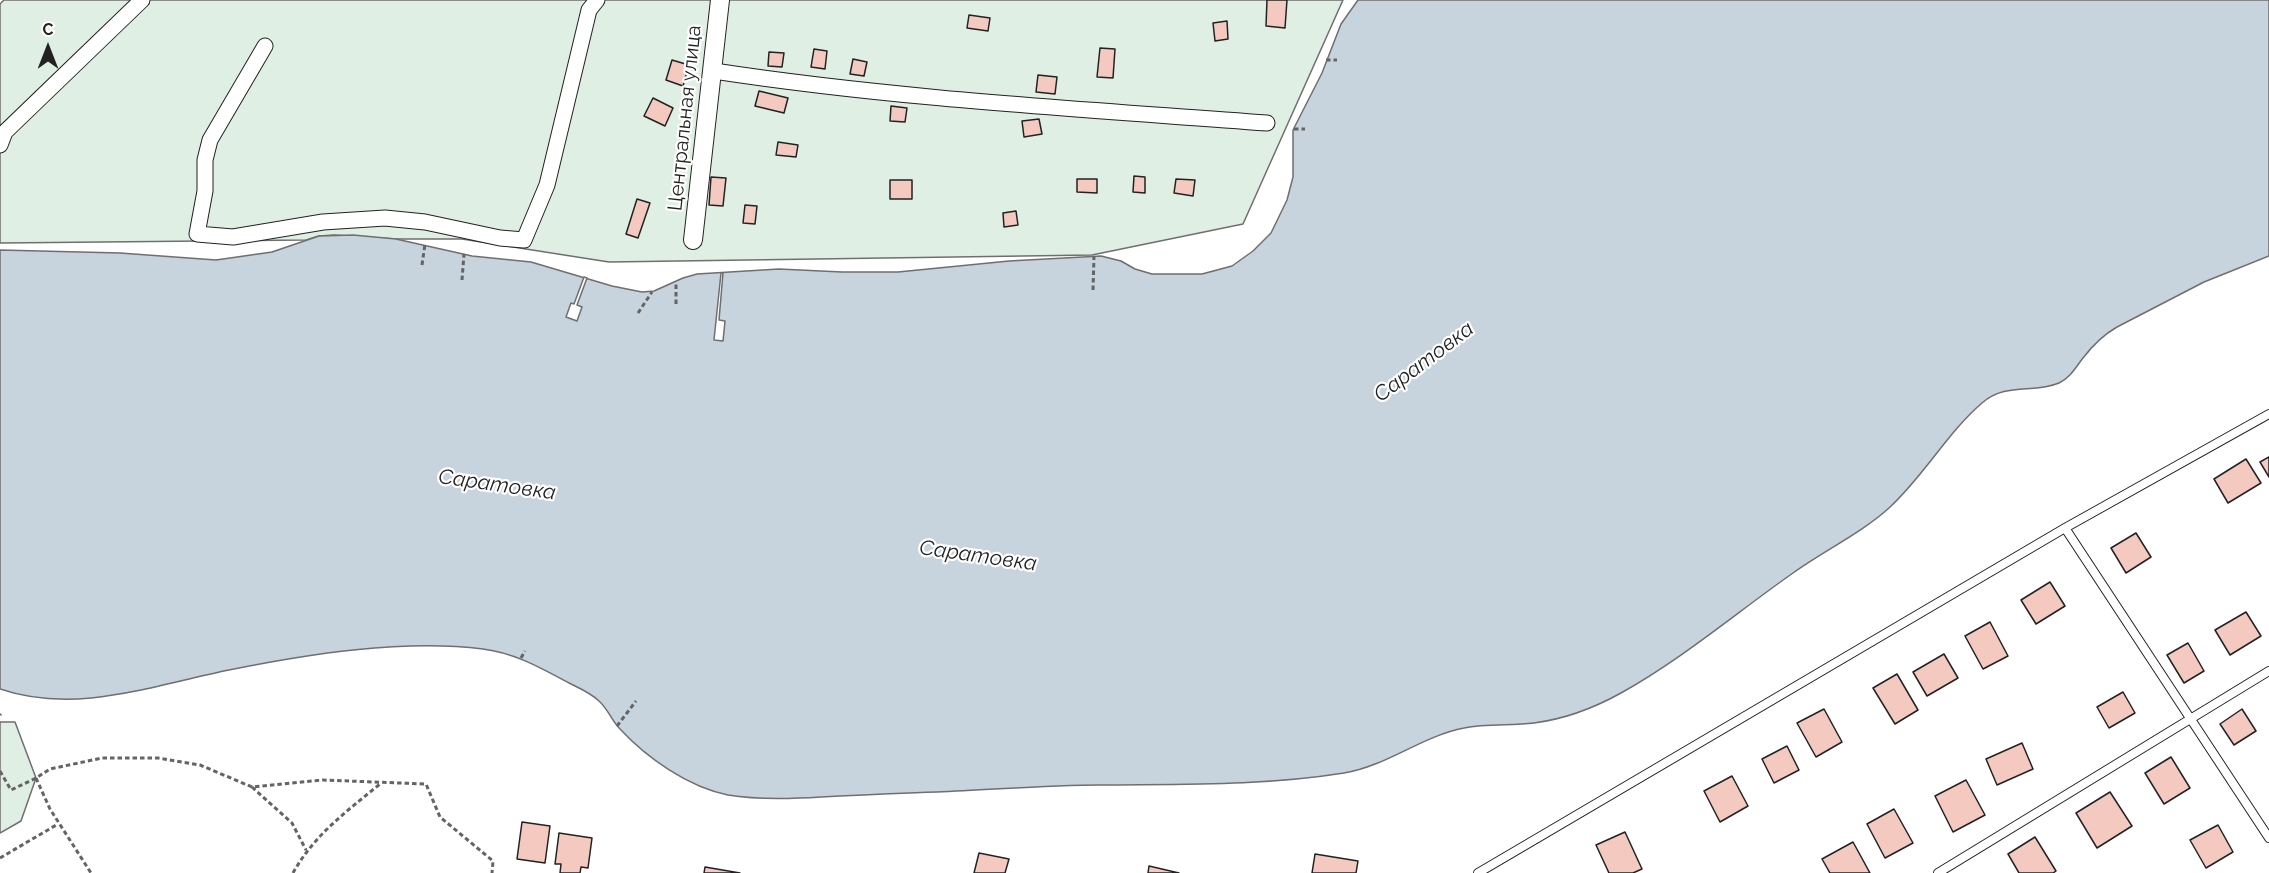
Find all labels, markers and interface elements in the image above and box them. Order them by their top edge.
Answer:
north arrow [18,18,78,78]
text: С [43,20,53,39]
street label: Центральная улица [663,24,707,212]
water label: Саратовка [1369,316,1479,408]
water label: Саратовка [437,464,557,506]
water label: Саратовка [918,535,1038,577]

